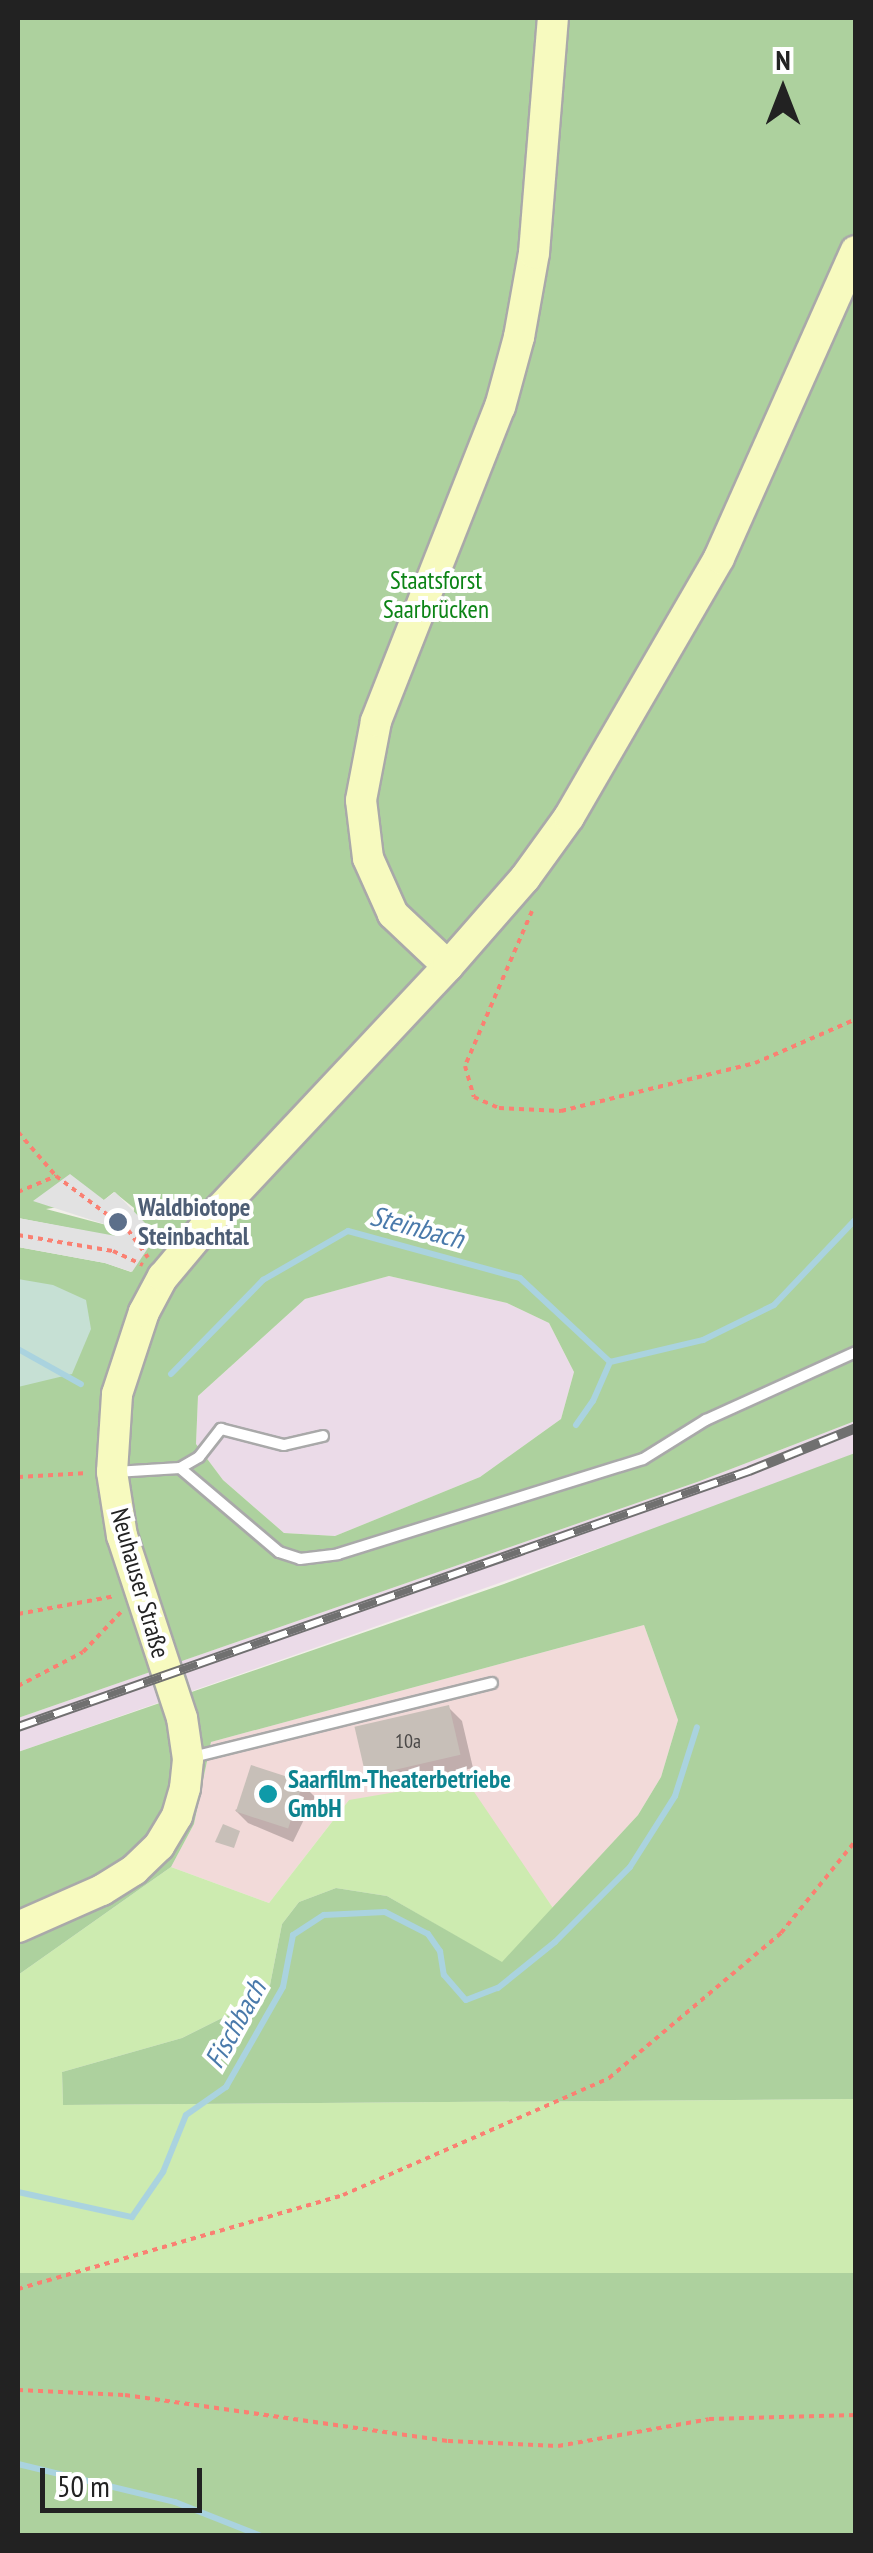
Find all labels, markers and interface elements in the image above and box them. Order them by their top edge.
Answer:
north arrow [733,40,833,140]
text: N [775,41,791,78]
park label: Staatsforst Saarbrücken [383,566,489,625]
place label: Waldbiotope Steinbachtal [138,1193,251,1252]
water label: Steinbach [367,1198,467,1256]
marker: Waldbiotope Steinbachtal [107,1211,129,1233]
street label: Neuhauser Straße [104,1505,176,1661]
house number: 10a [395,1729,421,1753]
place label: Saarfilm-Theaterbetriebe GmbH [288,1765,511,1824]
marker: Saarfilm-Theaterbetriebe GmbH [257,1783,279,1805]
water label: Fischbach [197,1974,273,2074]
scale bar [45,2448,208,2510]
text: 50 m [57,2466,110,2505]

